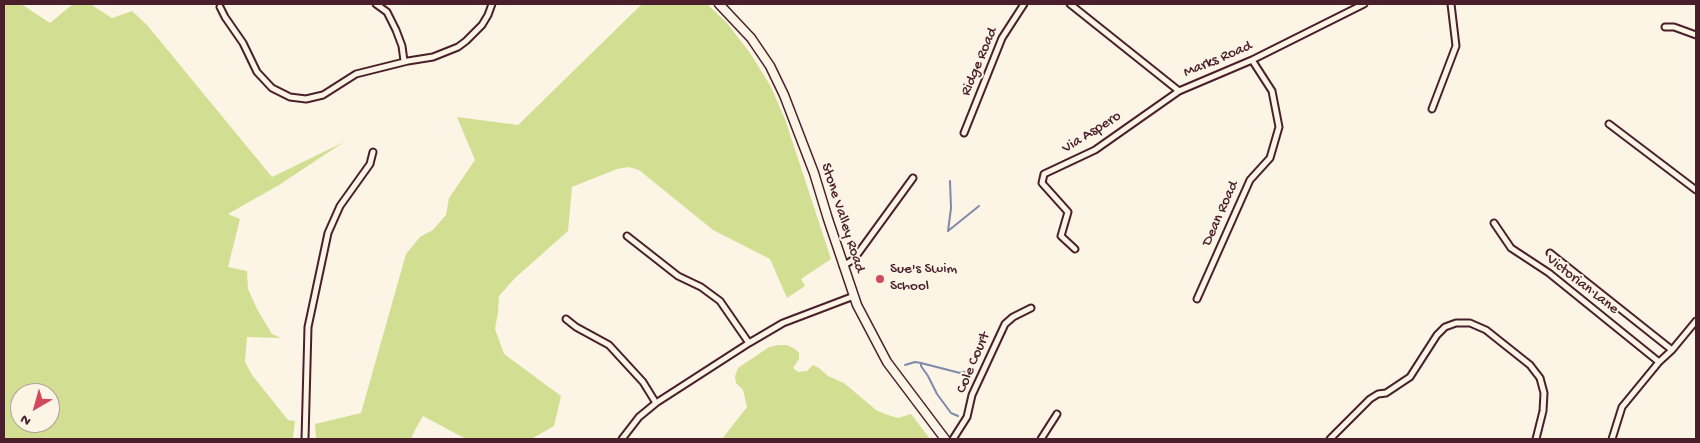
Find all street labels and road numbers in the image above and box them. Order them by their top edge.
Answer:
street label: Ridge Road [958,25,1002,99]
street label: Marks Road [1181,38,1255,82]
street label: Via Aspero [1059,108,1125,158]
street label: Stone Valley Road [816,161,868,275]
street label: Dean Road [1199,179,1243,249]
street label: Victorian Lane [1542,251,1622,319]
street label: Cole Court [953,330,995,396]

